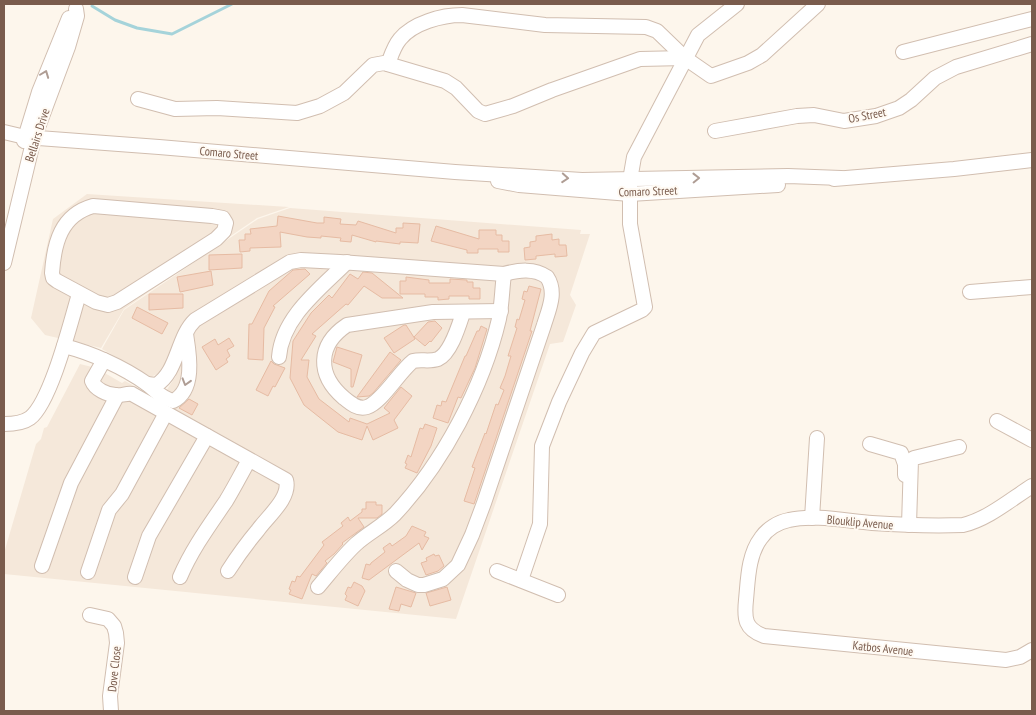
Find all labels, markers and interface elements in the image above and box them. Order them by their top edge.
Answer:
one-way arrow [40,71,50,79]
street label: Os Street [847,104,888,126]
street label: Bellairs Drive [21,106,53,164]
street label: Comaro Street [199,143,260,163]
one-way arrow [562,173,570,184]
one-way arrow [693,173,701,183]
street label: Comaro Street [618,182,678,200]
one-way arrow [182,377,192,386]
street label: Blouklip Avenue [826,512,894,532]
street label: Katbos Avenue [852,637,914,659]
street label: Dove Close [104,645,124,693]

